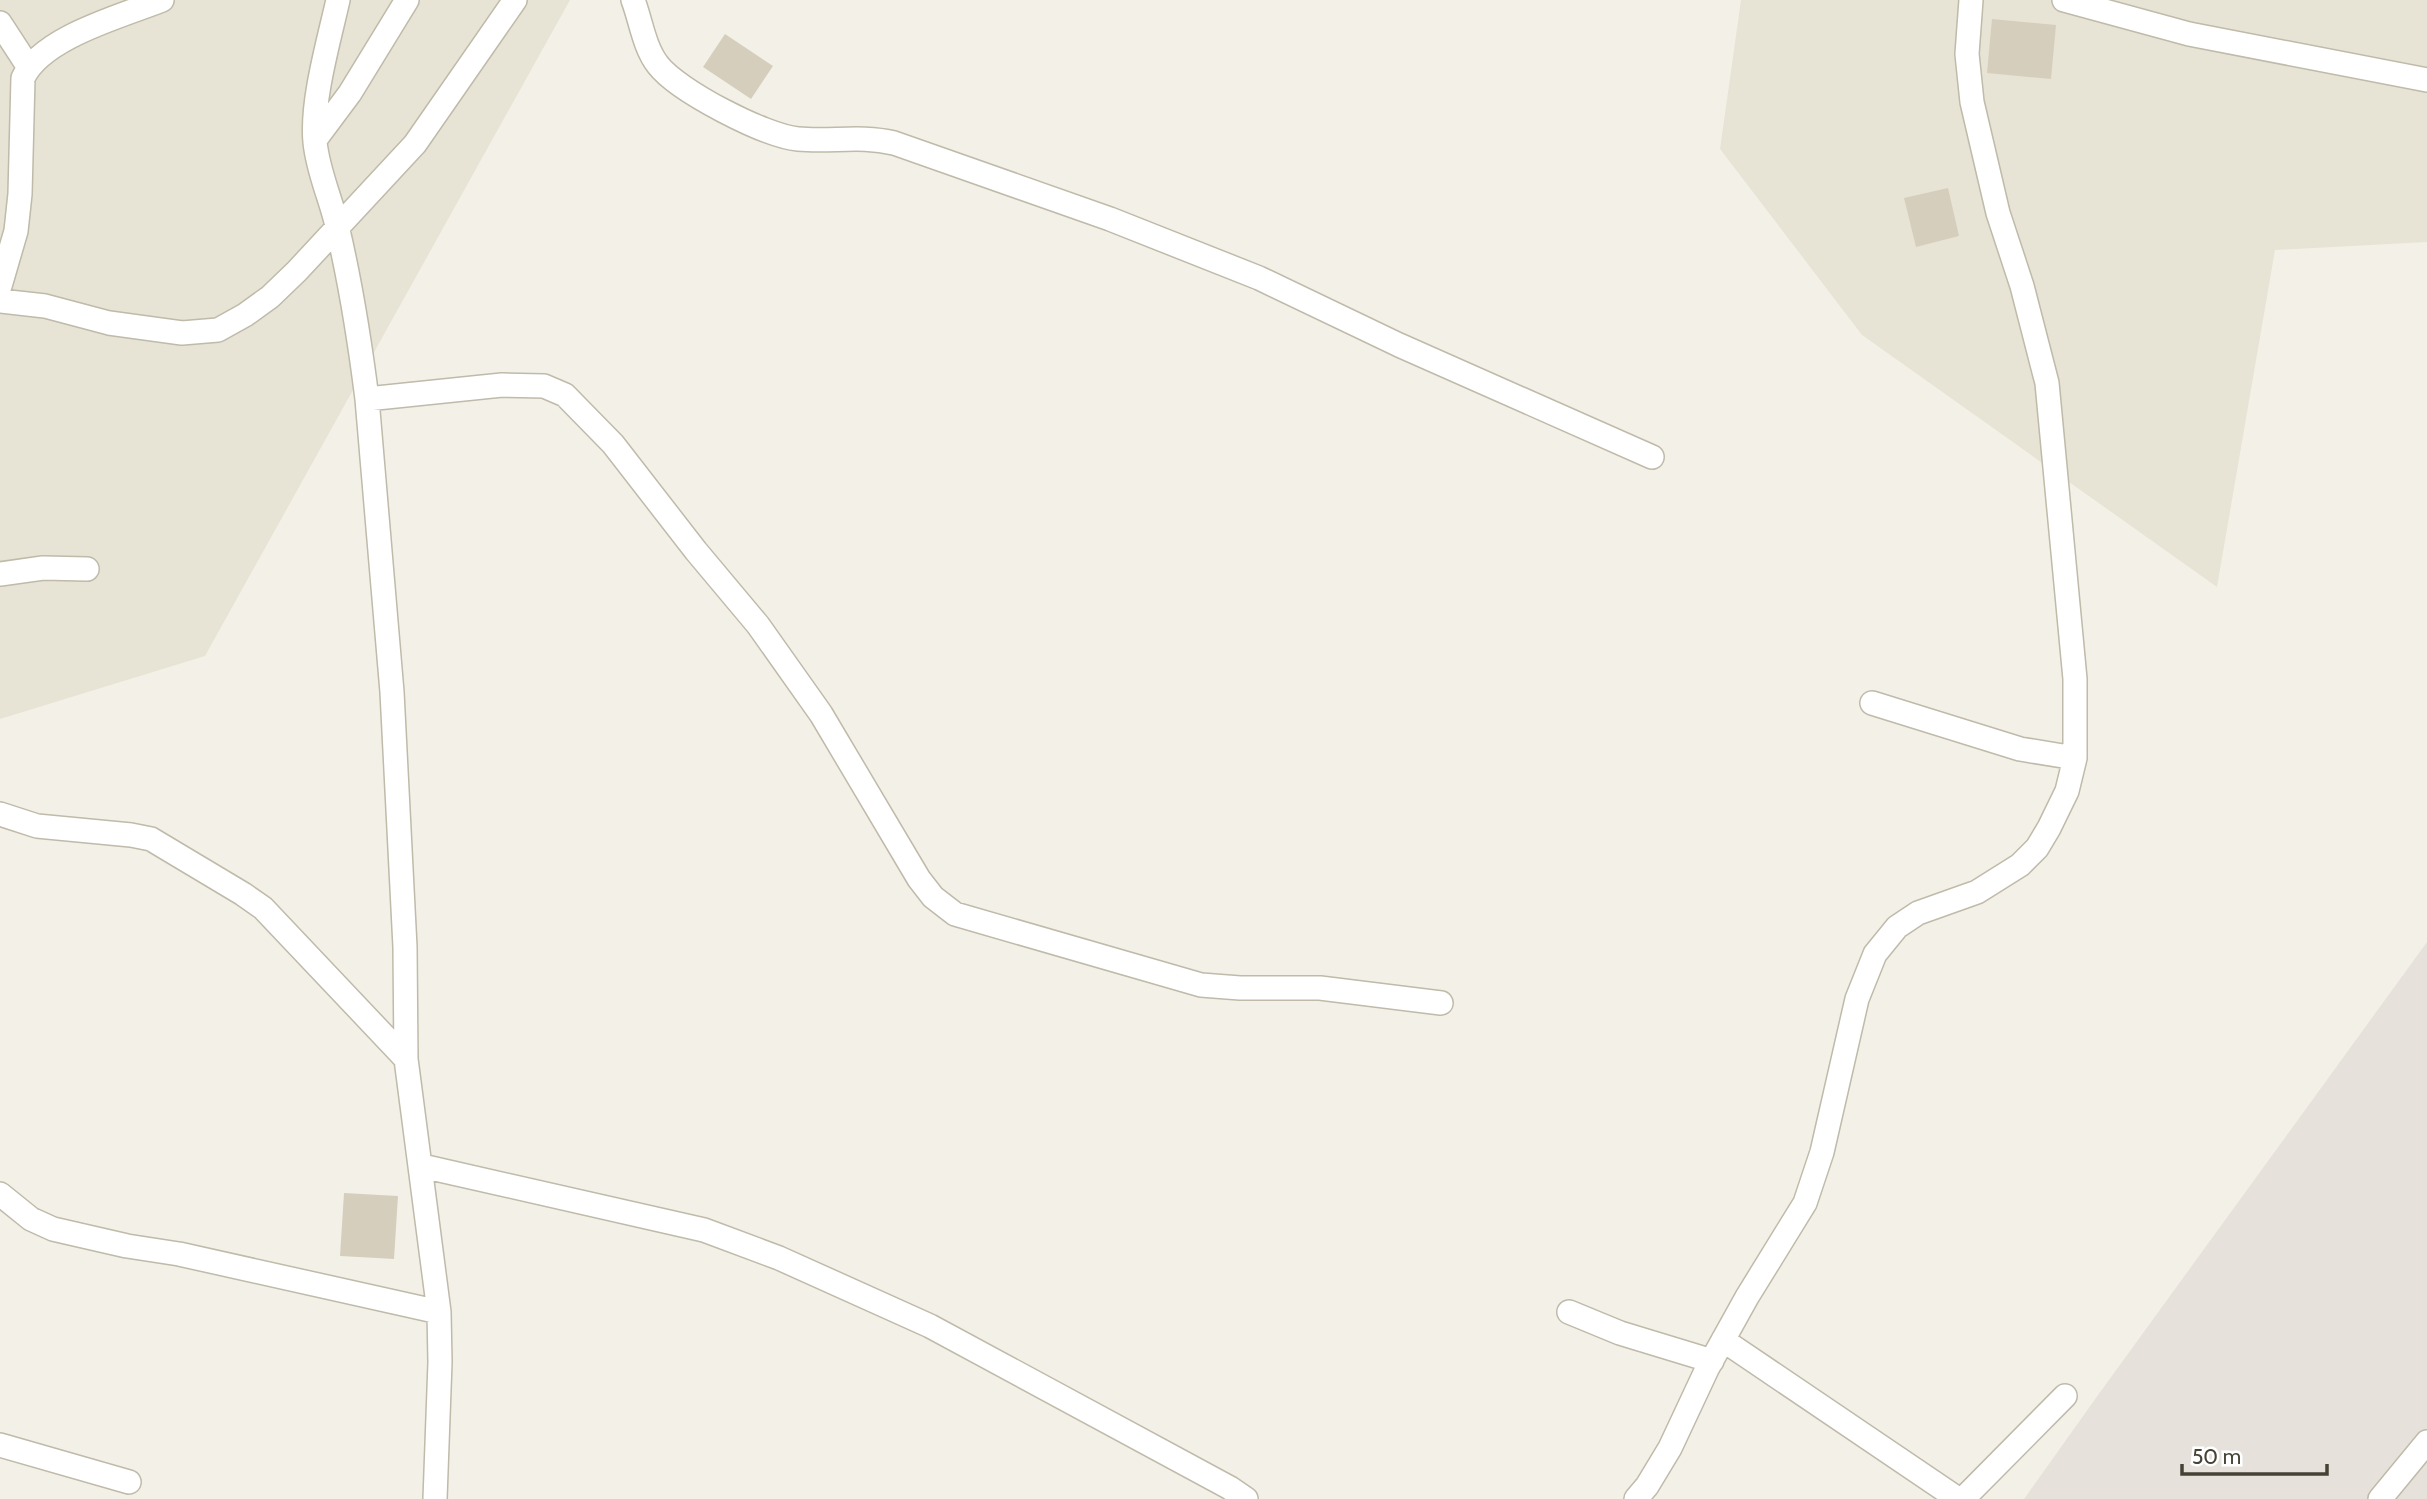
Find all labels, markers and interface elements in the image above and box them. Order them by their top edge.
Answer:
scale bar [2182,1432,2327,1476]
text: 50 m [2192,1444,2241,1469]

